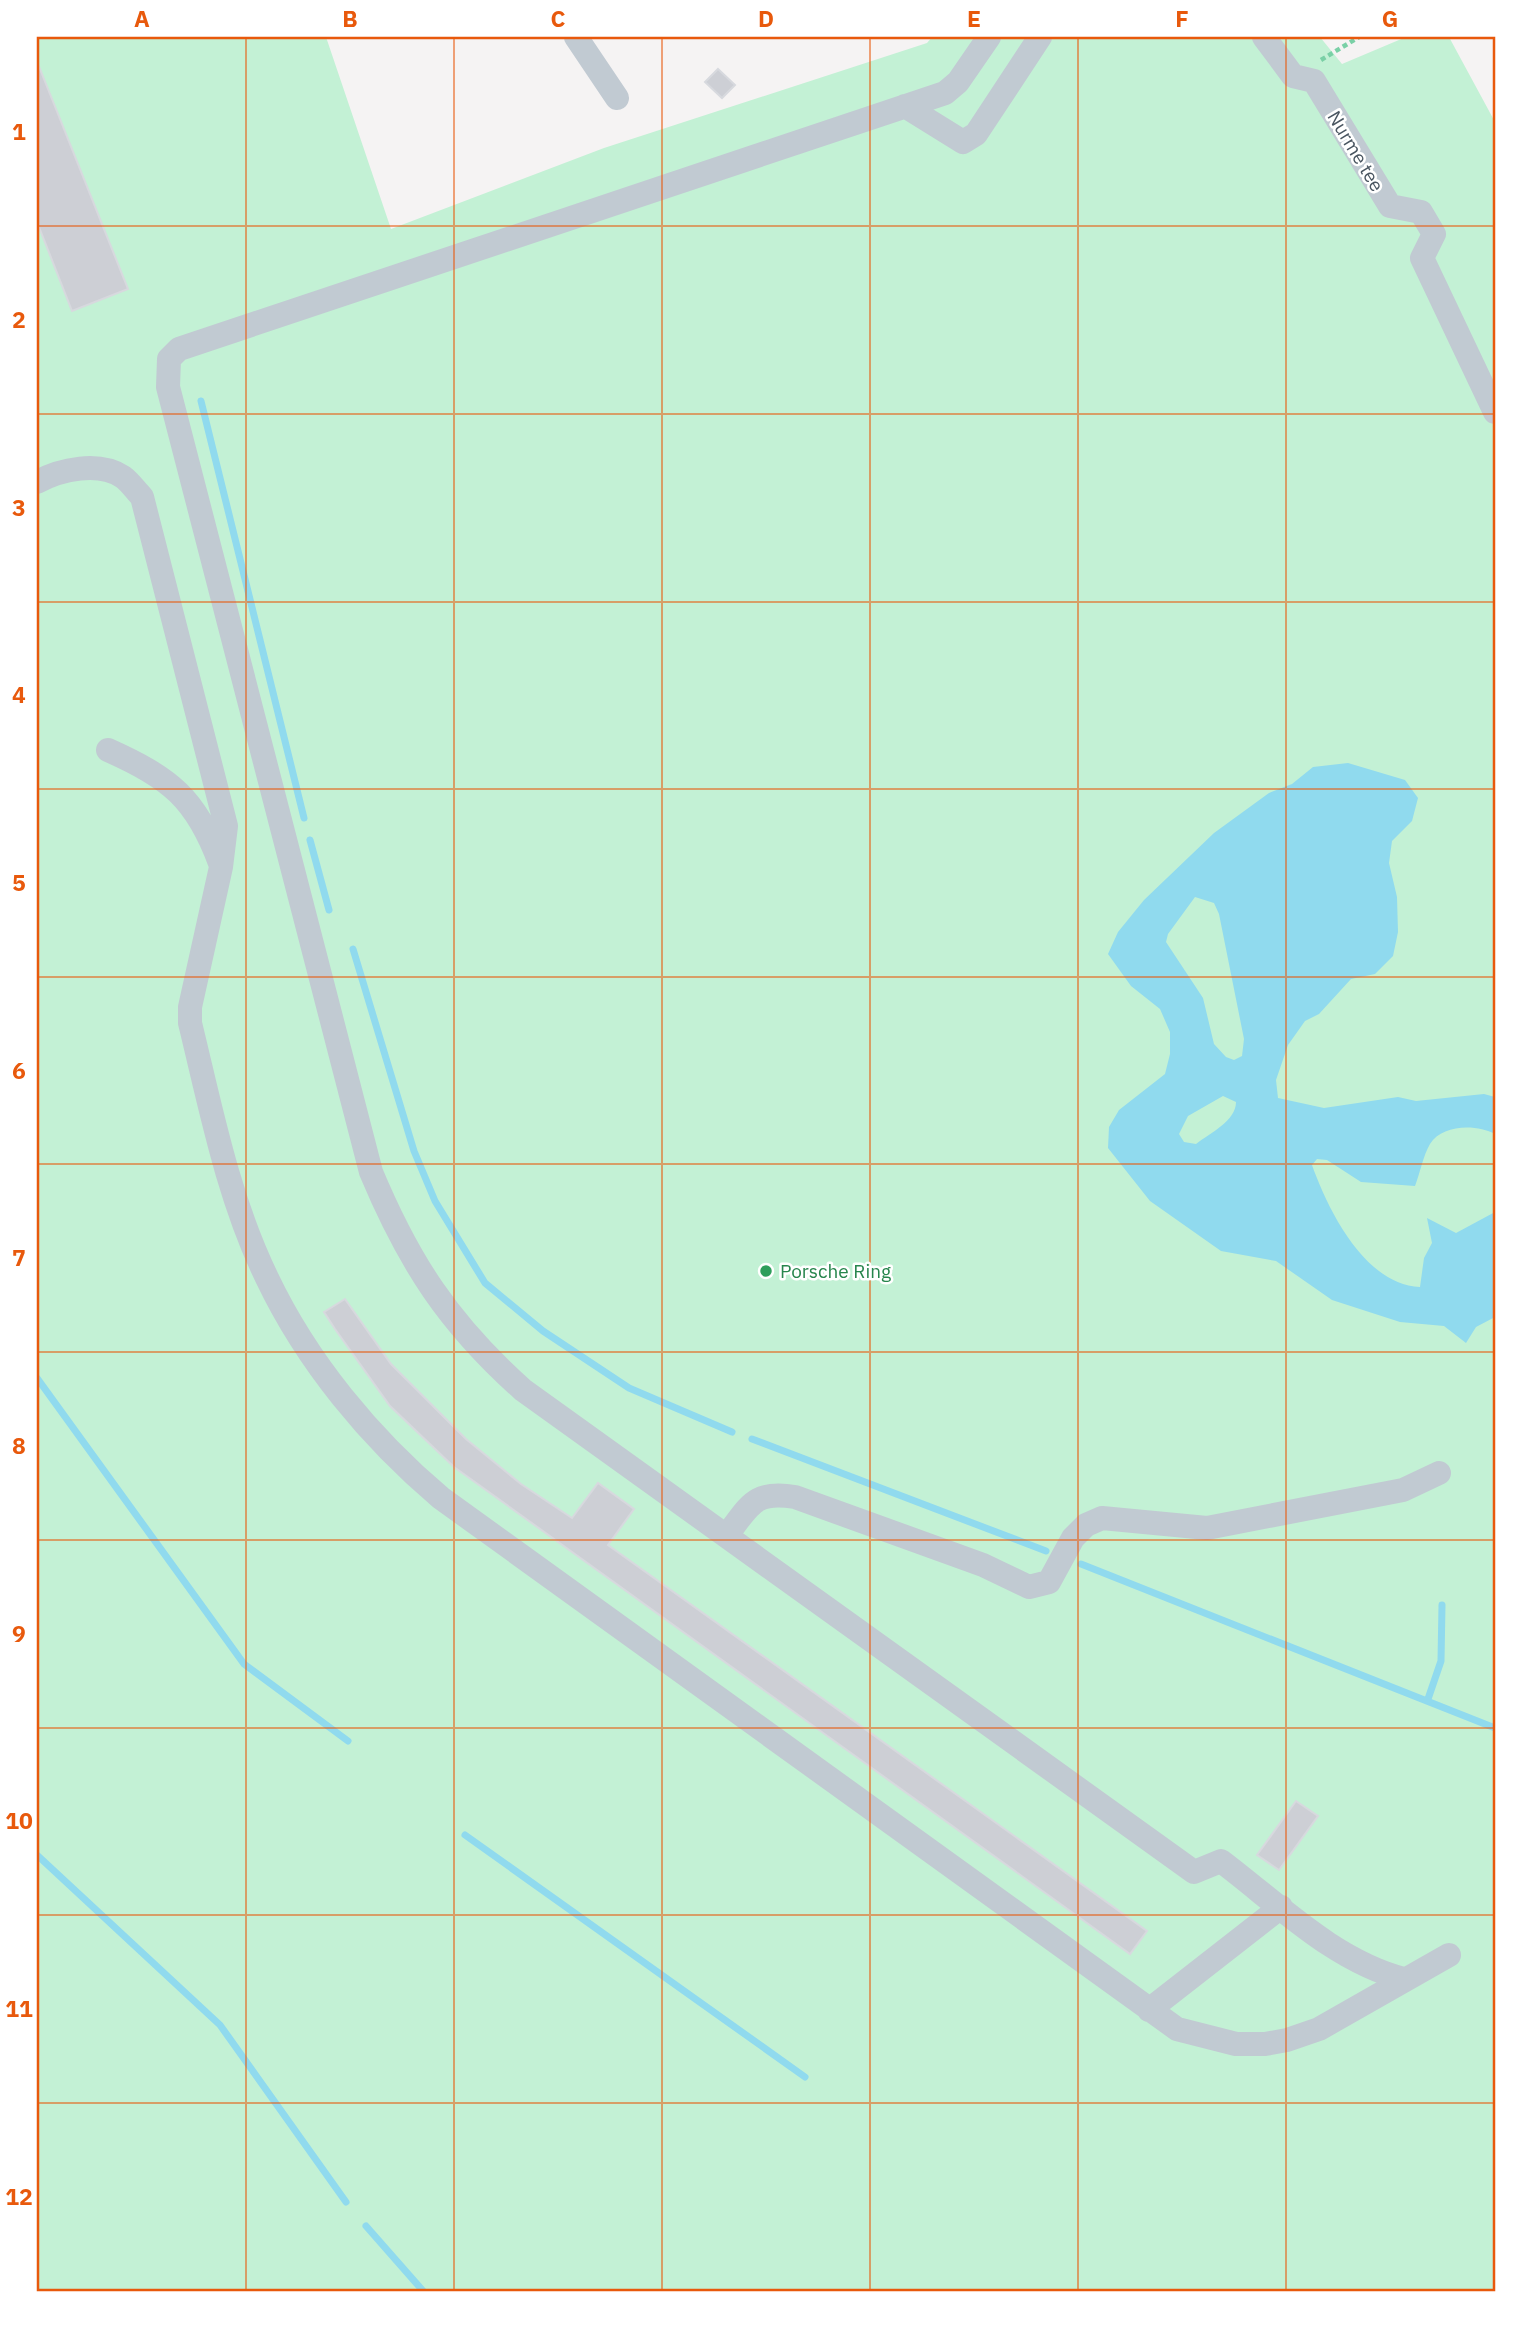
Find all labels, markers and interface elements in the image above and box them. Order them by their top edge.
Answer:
text: A [134,3,150,33]
text: B [342,3,358,33]
text: C [551,3,566,33]
text: D [758,3,774,33]
text: E [967,3,981,33]
text: F [1175,3,1189,33]
text: G [1382,3,1398,33]
street label: Nurme tee [1322,106,1390,196]
text: 1 [12,116,26,146]
text: 2 [12,304,26,334]
text: 3 [12,492,26,522]
text: 4 [12,679,26,709]
text: 5 [12,867,26,897]
text: 6 [12,1055,26,1085]
text: 7 [12,1242,26,1272]
place label: Porsche Ring [780,1259,891,1283]
marker: Porsche Ring [758,1263,774,1279]
text: 8 [12,1430,26,1460]
text: 9 [12,1618,26,1648]
text: 10 [5,1805,33,1835]
text: 11 [5,1993,33,2023]
text: 12 [5,2181,33,2211]

